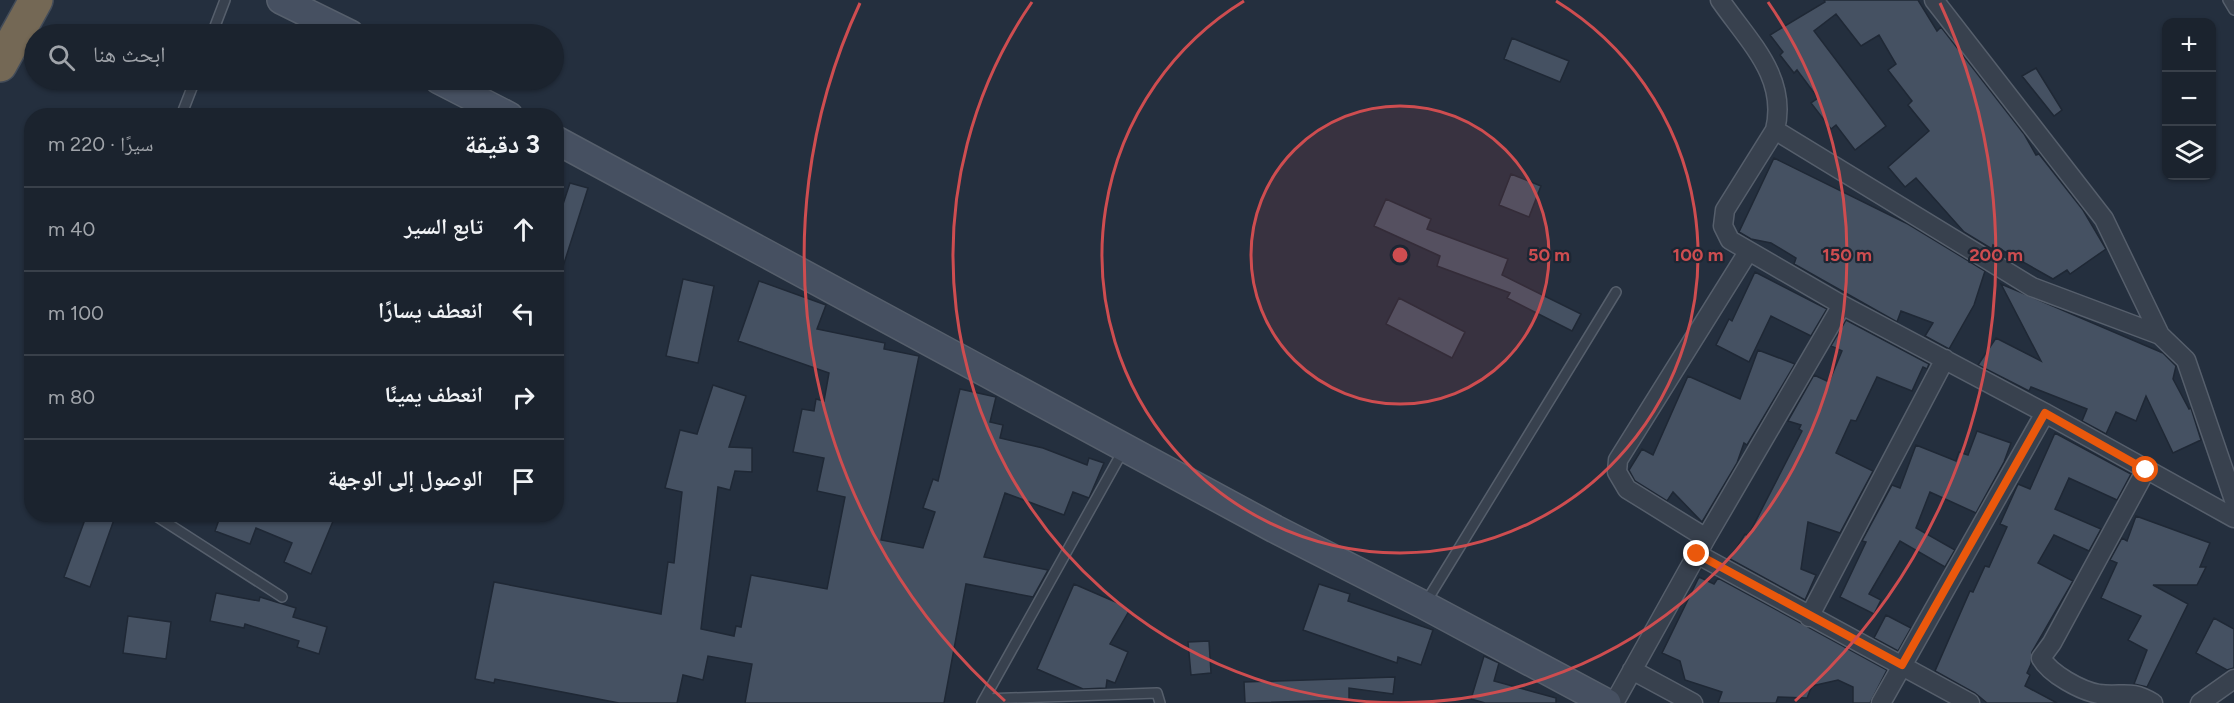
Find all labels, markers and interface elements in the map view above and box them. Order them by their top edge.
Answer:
map controls [2162,18,2216,180]
button: + [2162,18,2216,72]
search box [24,24,564,90]
icon: search [45,41,78,74]
text: ابحث هنا [93,41,166,68]
button: − [2162,72,2216,126]
button: layers [2162,126,2216,180]
text: 3 دقيقة [465,128,540,160]
text: سيرًا · 220 m [48,132,153,156]
text: تابع السير [404,213,483,240]
icon: ahead [507,213,540,246]
text: 40 m [48,217,95,241]
text: 50 m [1528,244,1570,266]
text: 100 m [1673,244,1723,266]
text: 150 m [1822,244,1872,266]
text: 200 m [1969,244,2023,266]
centre of rings [1390,245,1410,265]
text: انعطف يسارًا [378,297,483,324]
icon: left [507,297,540,330]
text: 100 m [48,301,104,325]
text: انعطف يمينًا [384,381,483,408]
icon: right [507,381,540,414]
text: 80 m [48,385,95,409]
route start [2132,456,2158,482]
text: الوصول إلى الوجهة [328,465,483,492]
icon: arrive [507,465,540,498]
route end [1683,540,1709,566]

